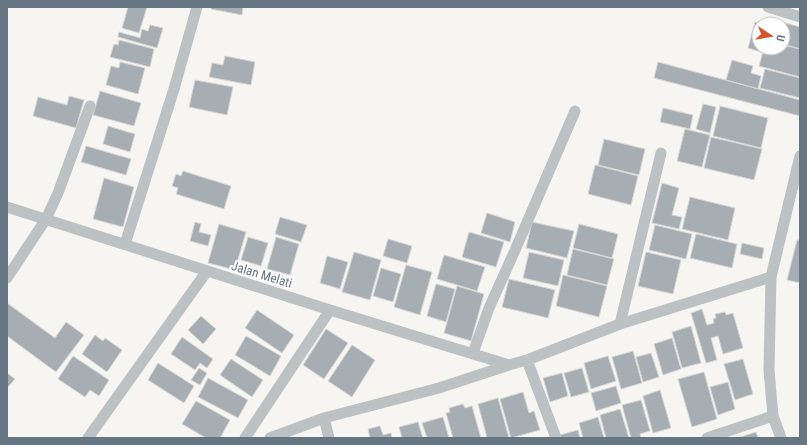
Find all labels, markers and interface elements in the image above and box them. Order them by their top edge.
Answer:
north arrow [751,16,791,56]
text: U [773,34,787,42]
street label: Jalan Melati [230,258,294,291]

